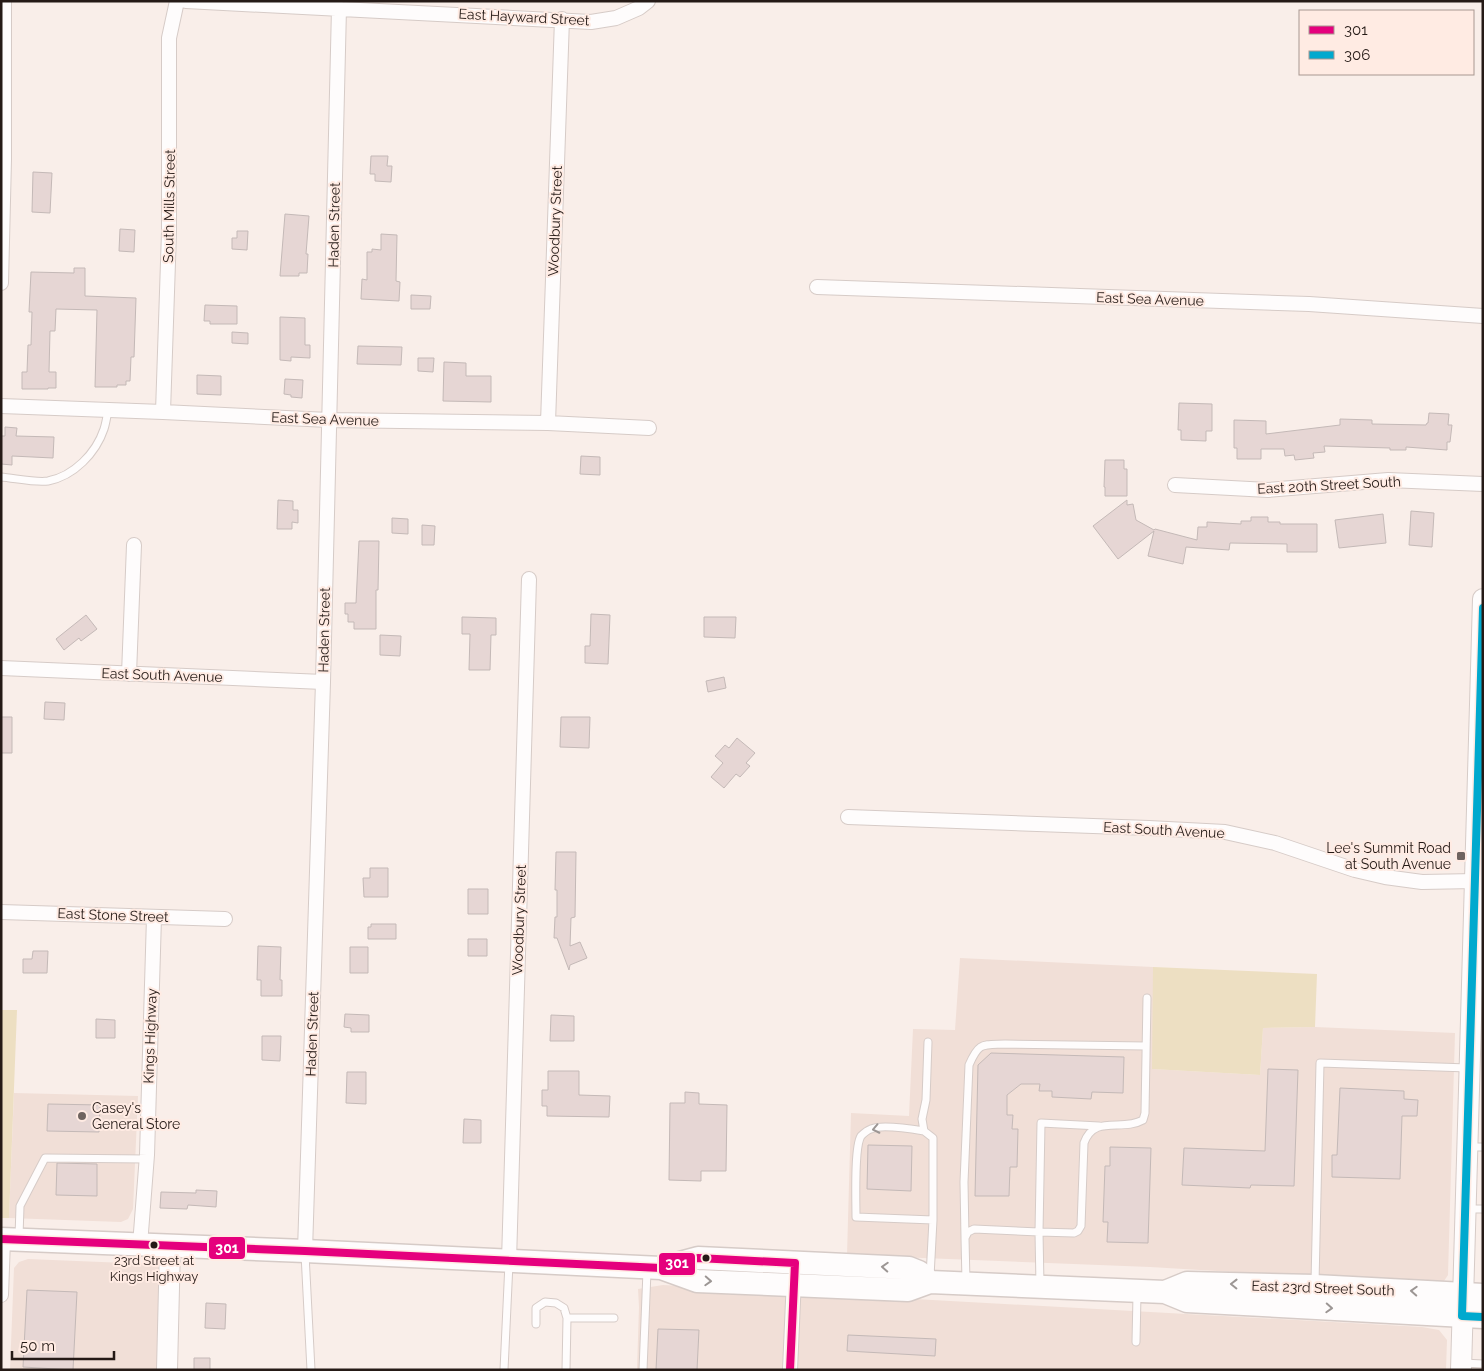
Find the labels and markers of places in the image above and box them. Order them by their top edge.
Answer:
place label: Lee's Summit Road at South Avenue [1326,840,1451,872]
marker: Lee's Summit Road at South Avenue [1455,850,1467,862]
place label: Casey's General Store [92,1100,180,1132]
marker: Casey's General Store [76,1110,88,1122]
marker: 23rd Street at Kings Highway [149,1240,159,1250]
place label: 23rd Street at Kings Highway [110,1253,198,1284]
unlabelled marker [701,1253,711,1263]

